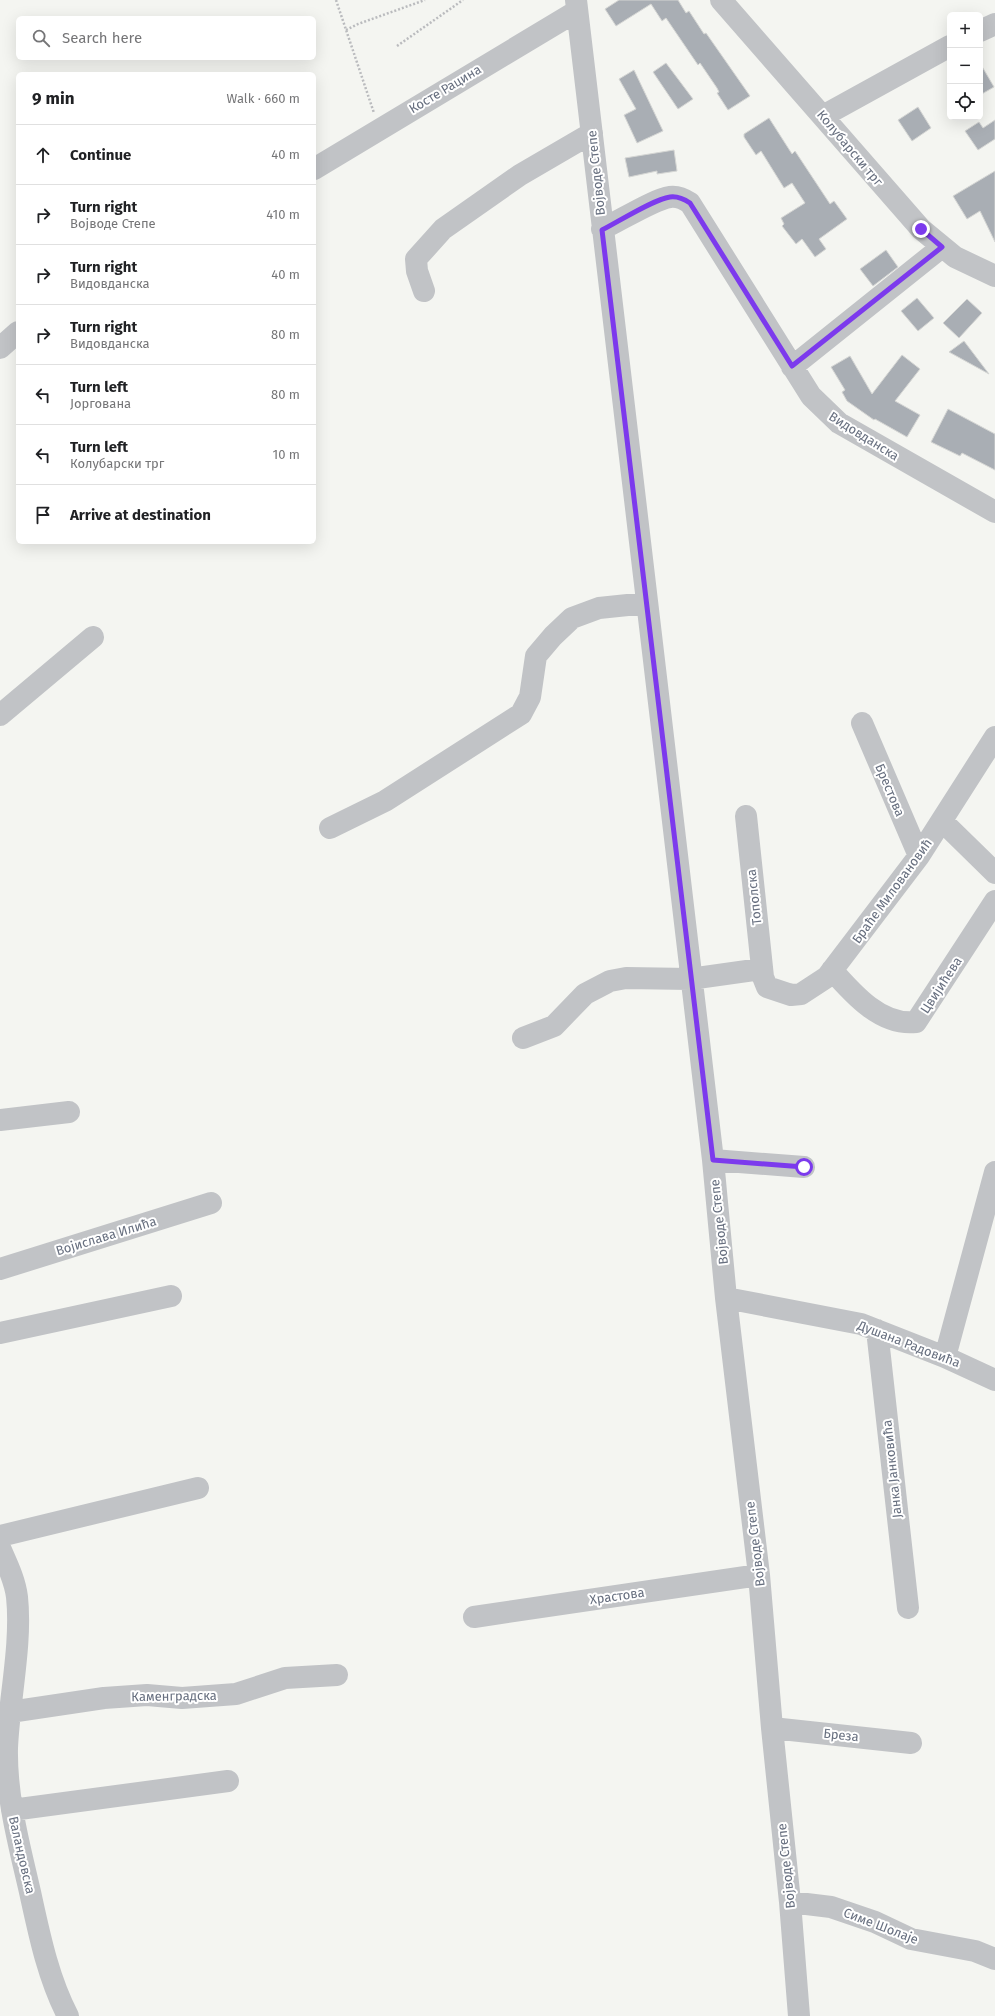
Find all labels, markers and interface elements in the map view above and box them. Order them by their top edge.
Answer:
map controls [947,12,983,120]
button: + [947,12,983,48]
search box [16,16,316,60]
icon: search [30,27,52,49]
text: Search here [62,29,142,47]
button: − [947,48,983,84]
street label: Косте Рацина [406,62,484,116]
button: locate [947,84,983,120]
text: 9 min [32,88,75,109]
text: Walk · 660 m [227,91,300,106]
street label: Колубарски трг [814,107,886,189]
street label: Војводе Степе [584,130,608,216]
icon: ahead [32,144,54,166]
text: Continue [70,146,131,164]
text: 40 m [271,147,300,162]
text: Turn right [70,198,137,216]
icon: right [32,204,54,226]
text: 410 m [266,207,300,222]
text: Војводе Степе [70,216,156,231]
route end [912,220,930,238]
text: Turn right [70,258,137,276]
icon: right [32,264,54,286]
text: 40 m [271,267,300,282]
text: Видовданска [70,276,150,291]
text: Turn right [70,318,137,336]
icon: right [32,324,54,346]
text: 80 m [271,327,300,342]
text: Видовданска [70,336,150,351]
text: Turn left [70,378,128,396]
icon: left [32,384,54,406]
text: 80 m [271,387,300,402]
text: Јоргована [70,396,131,411]
street label: Видовданска [826,409,902,463]
text: Turn left [70,438,128,456]
icon: left [32,444,54,466]
text: 10 m [273,447,300,462]
text: Колубарски трг [70,456,164,471]
icon: arrive [32,504,54,526]
text: Arrive at destination [70,506,211,524]
street label: Брестова [872,761,908,819]
street label: Браће Миловановић [849,836,935,946]
street label: Тополска [744,868,764,926]
street label: Цвијићева [917,954,965,1016]
route start [795,1158,813,1176]
street label: Војводе Степе [707,1179,731,1265]
street label: Војислава Илића [54,1214,158,1258]
street label: Душана Радовића [855,1317,962,1370]
street label: Јанка Јанковића [879,1419,905,1519]
street label: Војводе Степе [742,1501,768,1587]
street label: Храстова [589,1585,645,1607]
street label: Каменградска [131,1688,217,1704]
street label: Бреза [823,1726,859,1744]
street label: Валандовска [6,1815,38,1895]
street label: Војводе Степе [774,1823,798,1909]
street label: Симе Шолаје [842,1905,920,1947]

